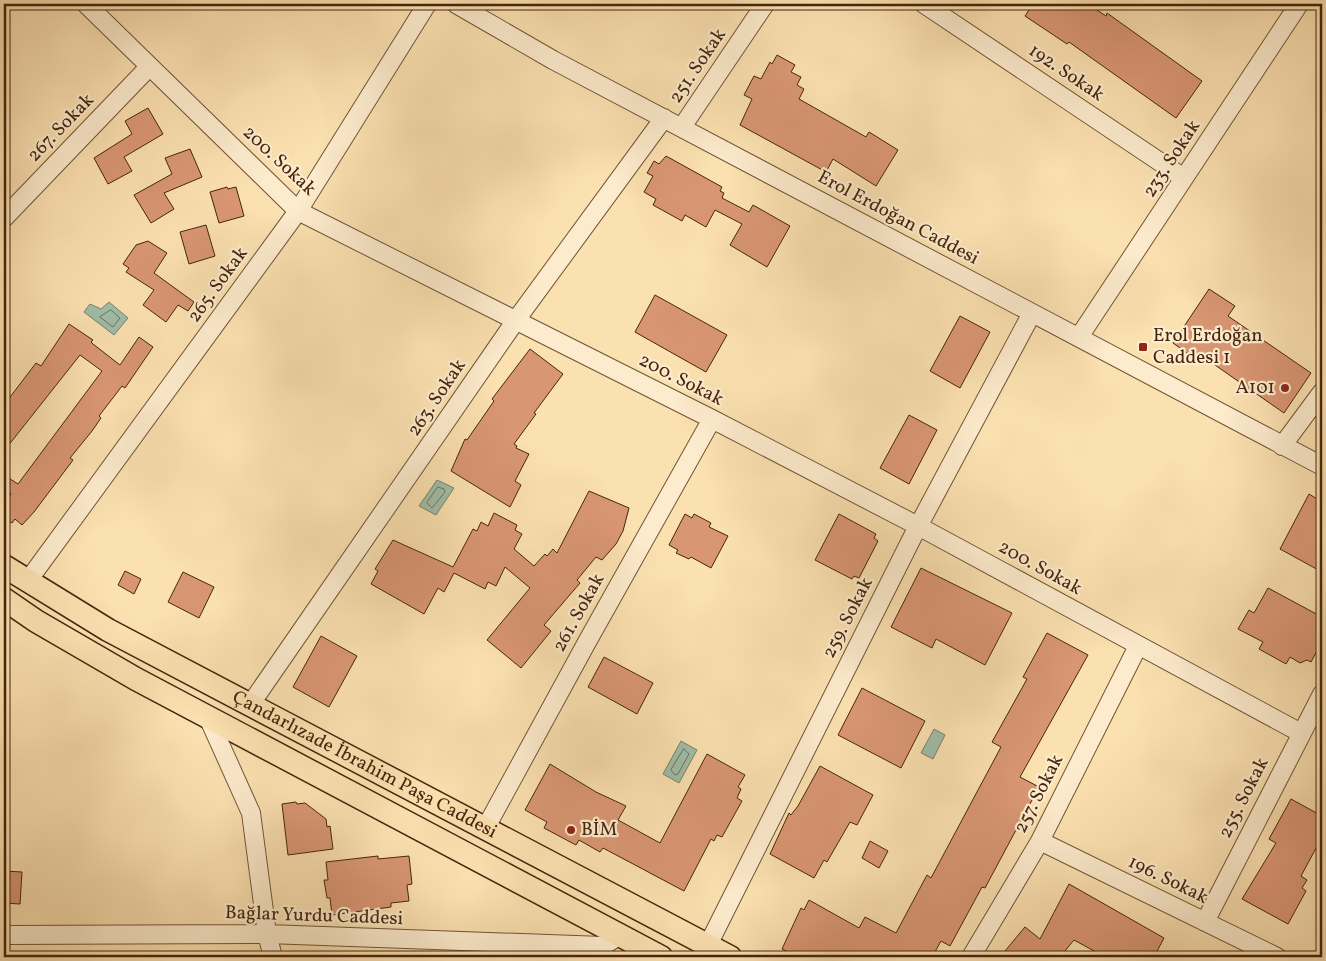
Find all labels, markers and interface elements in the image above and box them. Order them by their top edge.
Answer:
street label: 251. Sokak [663,23,733,109]
street label: 192. Sokak [1023,38,1109,108]
street label: 267. Sokak [22,88,100,168]
street label: 233. Sokak [1137,115,1207,203]
street label: 200. Sokak [236,120,322,202]
street label: Erol Erdoğan Caddesi [813,164,984,272]
street label: 265. Sokak [182,242,254,328]
place label: Erol Erdoğan Caddesi 1 [1153,323,1263,371]
marker: Erol Erdoğan Caddesi 1 [1137,341,1149,353]
street label: 200. Sokak [634,348,728,412]
street label: 263. Sokak [402,354,472,442]
place label: A101 [1235,375,1275,401]
marker: A101 [1279,382,1291,394]
street label: 200. Sokak [993,534,1087,602]
street label: 261. Sokak [547,569,611,657]
street label: 259. Sokak [817,573,879,663]
street label: Çandarlızade İbrahim Paşa Caddesi [228,685,502,845]
street label: 257. Sokak [1008,750,1070,838]
street label: 255. Sokak [1213,753,1275,843]
place label: BİM [581,817,618,843]
marker: BİM [565,824,577,836]
street label: 196. Sokak [1123,849,1213,911]
street label: Bağlar Yurdu Caddesi [224,900,404,932]

